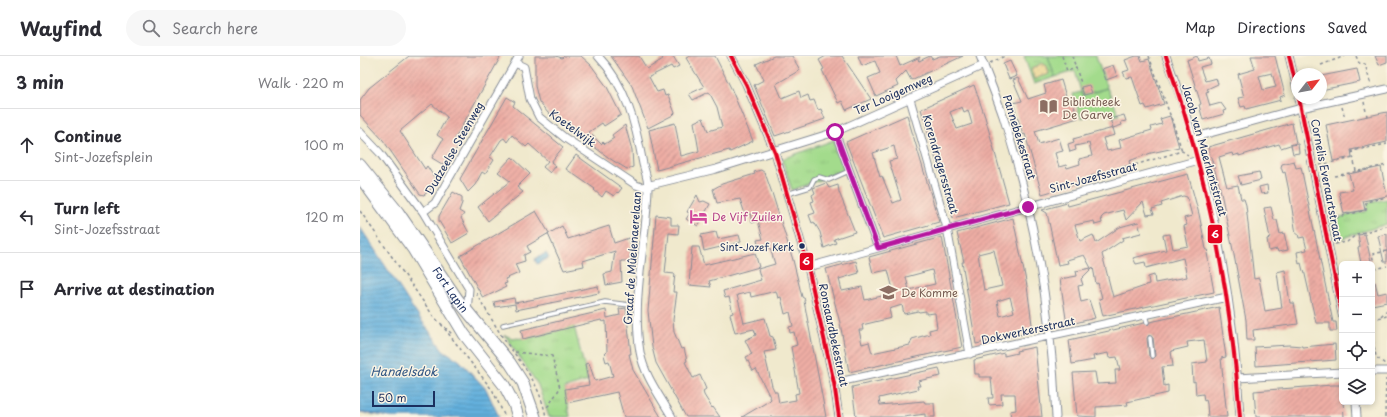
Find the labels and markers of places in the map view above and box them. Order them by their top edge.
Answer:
place label: Bibliotheek De Garve [1062,93,1121,123]
library icon: Bibliotheek De Garve [1039,97,1059,117]
hotel icon: De Vijf Zuilen [689,206,709,226]
place label: De Vijf Zuilen [712,208,783,225]
place label: Sint-Jozef Kerk [720,239,794,254]
marker: Sint-Jozef Kerk [797,241,807,251]
school or university icon: De Komme [878,282,898,302]
place label: De Komme [901,284,958,301]

